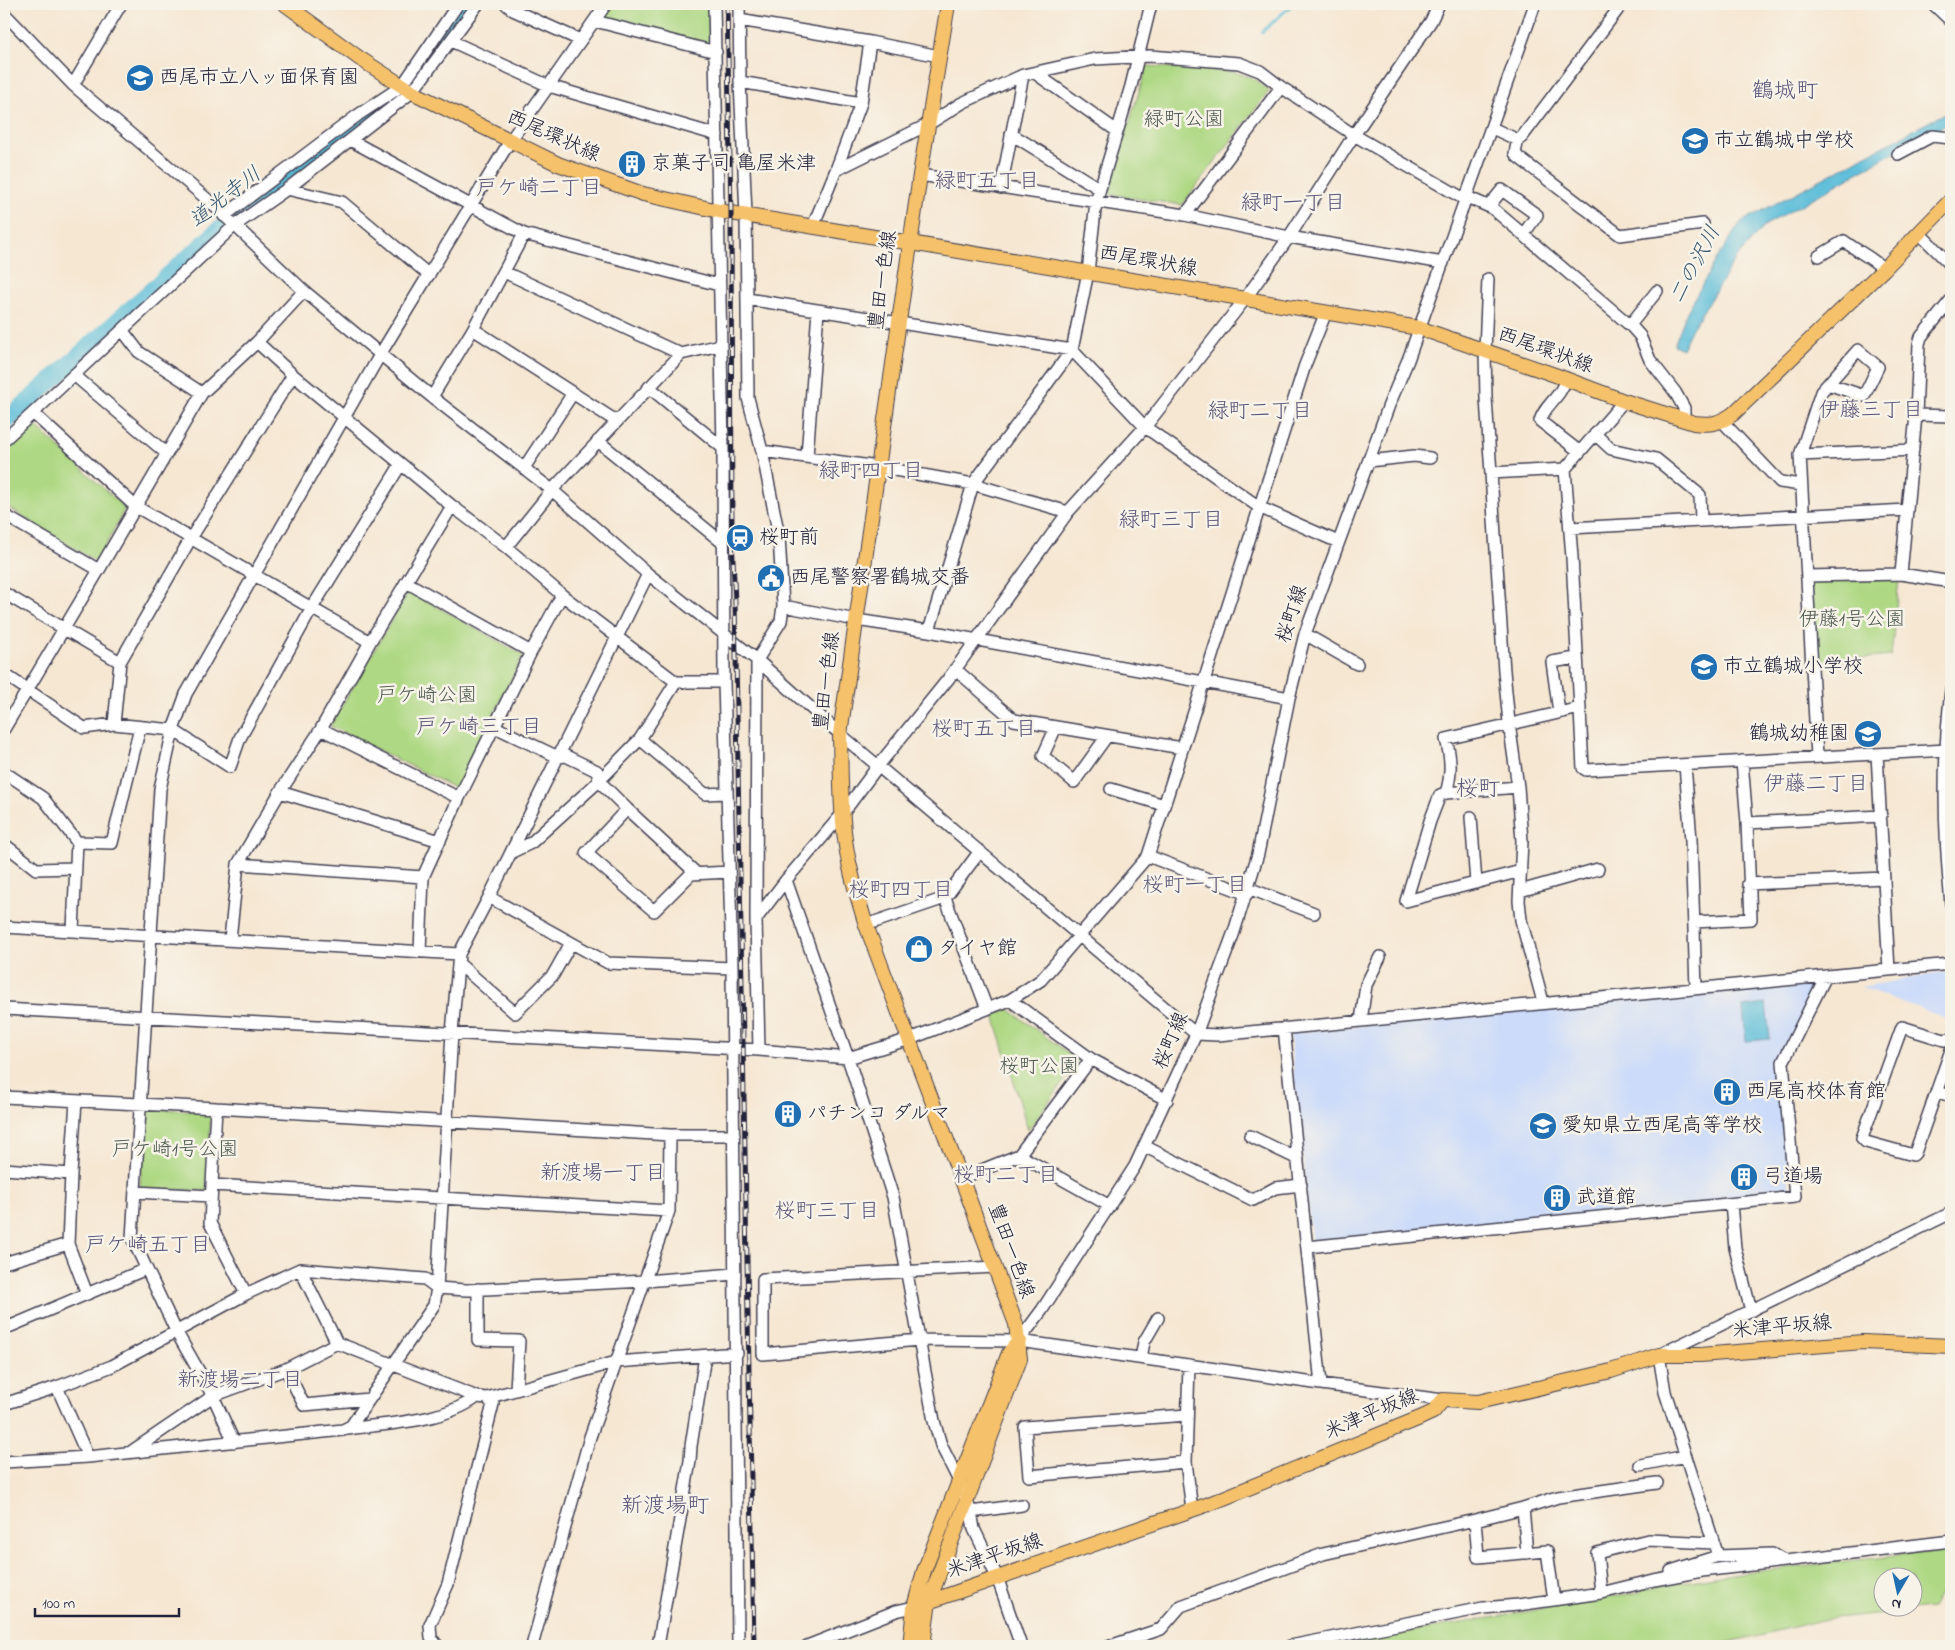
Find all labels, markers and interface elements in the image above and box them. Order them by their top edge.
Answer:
school or university icon: 西尾市立八ッ面保育園 [125,63,155,93]
place label: 西尾市立八ッ面保育園 [159,64,359,93]
district label: 鶴城町 [1752,76,1818,108]
street label: 西尾環状線 [501,103,605,171]
park label: 緑町公園 [1144,106,1224,135]
school or university icon: 市立鶴城中学校 [1680,126,1710,156]
place label: 市立鶴城中学校 [1714,127,1854,156]
building icon: 京菓子司 亀屋米津 [617,149,647,179]
place label: 京菓子司 亀屋米津 [651,150,816,179]
water label: 道光寺川 [184,160,268,236]
district label: 緑町五丁目 [935,167,1040,197]
district label: 戸ケ崎二丁目 [476,174,602,204]
district label: 緑町一丁目 [1241,189,1346,219]
water label: 二の沢川 [1663,221,1729,309]
street label: 豊田一色線 [863,228,905,332]
street label: 西尾環状線 [1096,239,1200,285]
street label: 西尾環状線 [1493,320,1597,382]
district label: 伊藤三丁目 [1819,396,1924,426]
district label: 緑町二丁目 [1208,397,1313,427]
district label: 緑町四丁目 [819,457,924,487]
district label: 緑町三丁目 [1119,506,1224,536]
station icon: 桜町前 [725,523,755,553]
place label: 桜町前 [759,524,819,553]
public building icon: 西尾警察署鶴城交番 [756,563,786,593]
place label: 西尾警察署鶴城交番 [790,564,970,593]
street label: 桜町線 [1270,581,1316,647]
park label: 伊藤1号公園 [1799,606,1905,635]
street label: 豊田一色線 [808,630,848,732]
school or university icon: 市立鶴城小学校 [1689,652,1719,682]
place label: 市立鶴城小学校 [1723,653,1863,682]
park label: 戸ケ崎公園 [377,682,477,711]
district label: 戸ケ崎三丁目 [416,713,542,743]
district label: 桜町五丁目 [932,715,1037,745]
school or university icon: 鶴城幼稚園 [1853,719,1883,749]
place label: 鶴城幼稚園 [1749,720,1849,749]
district label: 伊藤二丁目 [1764,770,1869,800]
district label: 桜町 [1456,774,1500,806]
district label: 桜町一丁目 [1143,871,1248,901]
district label: 桜町四丁目 [849,876,954,906]
shop icon: タイヤ館 [904,934,934,964]
place label: タイヤ館 [938,935,1017,964]
street label: 桜町線 [1147,1008,1197,1074]
park label: 桜町公園 [999,1053,1079,1082]
building icon: 西尾高校体育館 [1712,1077,1742,1107]
place label: 西尾高校体育館 [1746,1078,1886,1107]
building icon: パチンコ ダルマ [773,1099,803,1129]
place label: パチンコ ダルマ [807,1100,950,1129]
school or university icon: 愛知県立西尾高等学校 [1528,1111,1558,1141]
place label: 愛知県立西尾高等学校 [1562,1112,1762,1141]
park label: 戸ケ崎1号公園 [112,1136,238,1165]
district label: 新渡場一丁目 [540,1159,666,1189]
district label: 桜町二丁目 [954,1161,1059,1191]
building icon: 弓道場 [1729,1162,1759,1192]
place label: 弓道場 [1763,1163,1823,1192]
building icon: 武道館 [1542,1183,1572,1213]
place label: 武道館 [1576,1184,1636,1213]
district label: 桜町三丁目 [775,1197,880,1227]
street label: 豊田一色線 [979,1199,1041,1303]
district label: 戸ケ崎五丁目 [85,1231,211,1261]
street label: 米津平坂線 [1731,1309,1833,1347]
district label: 新渡場二丁目 [177,1366,303,1396]
street label: 米津平坂線 [1320,1382,1424,1448]
district label: 新渡場町 [621,1491,709,1523]
street label: 米津平坂線 [943,1527,1047,1587]
north arrow [1872,1568,1922,1618]
scale bar [35,1585,179,1617]
text: N [1890,1592,1903,1614]
text: 100 m [42,1593,75,1615]

